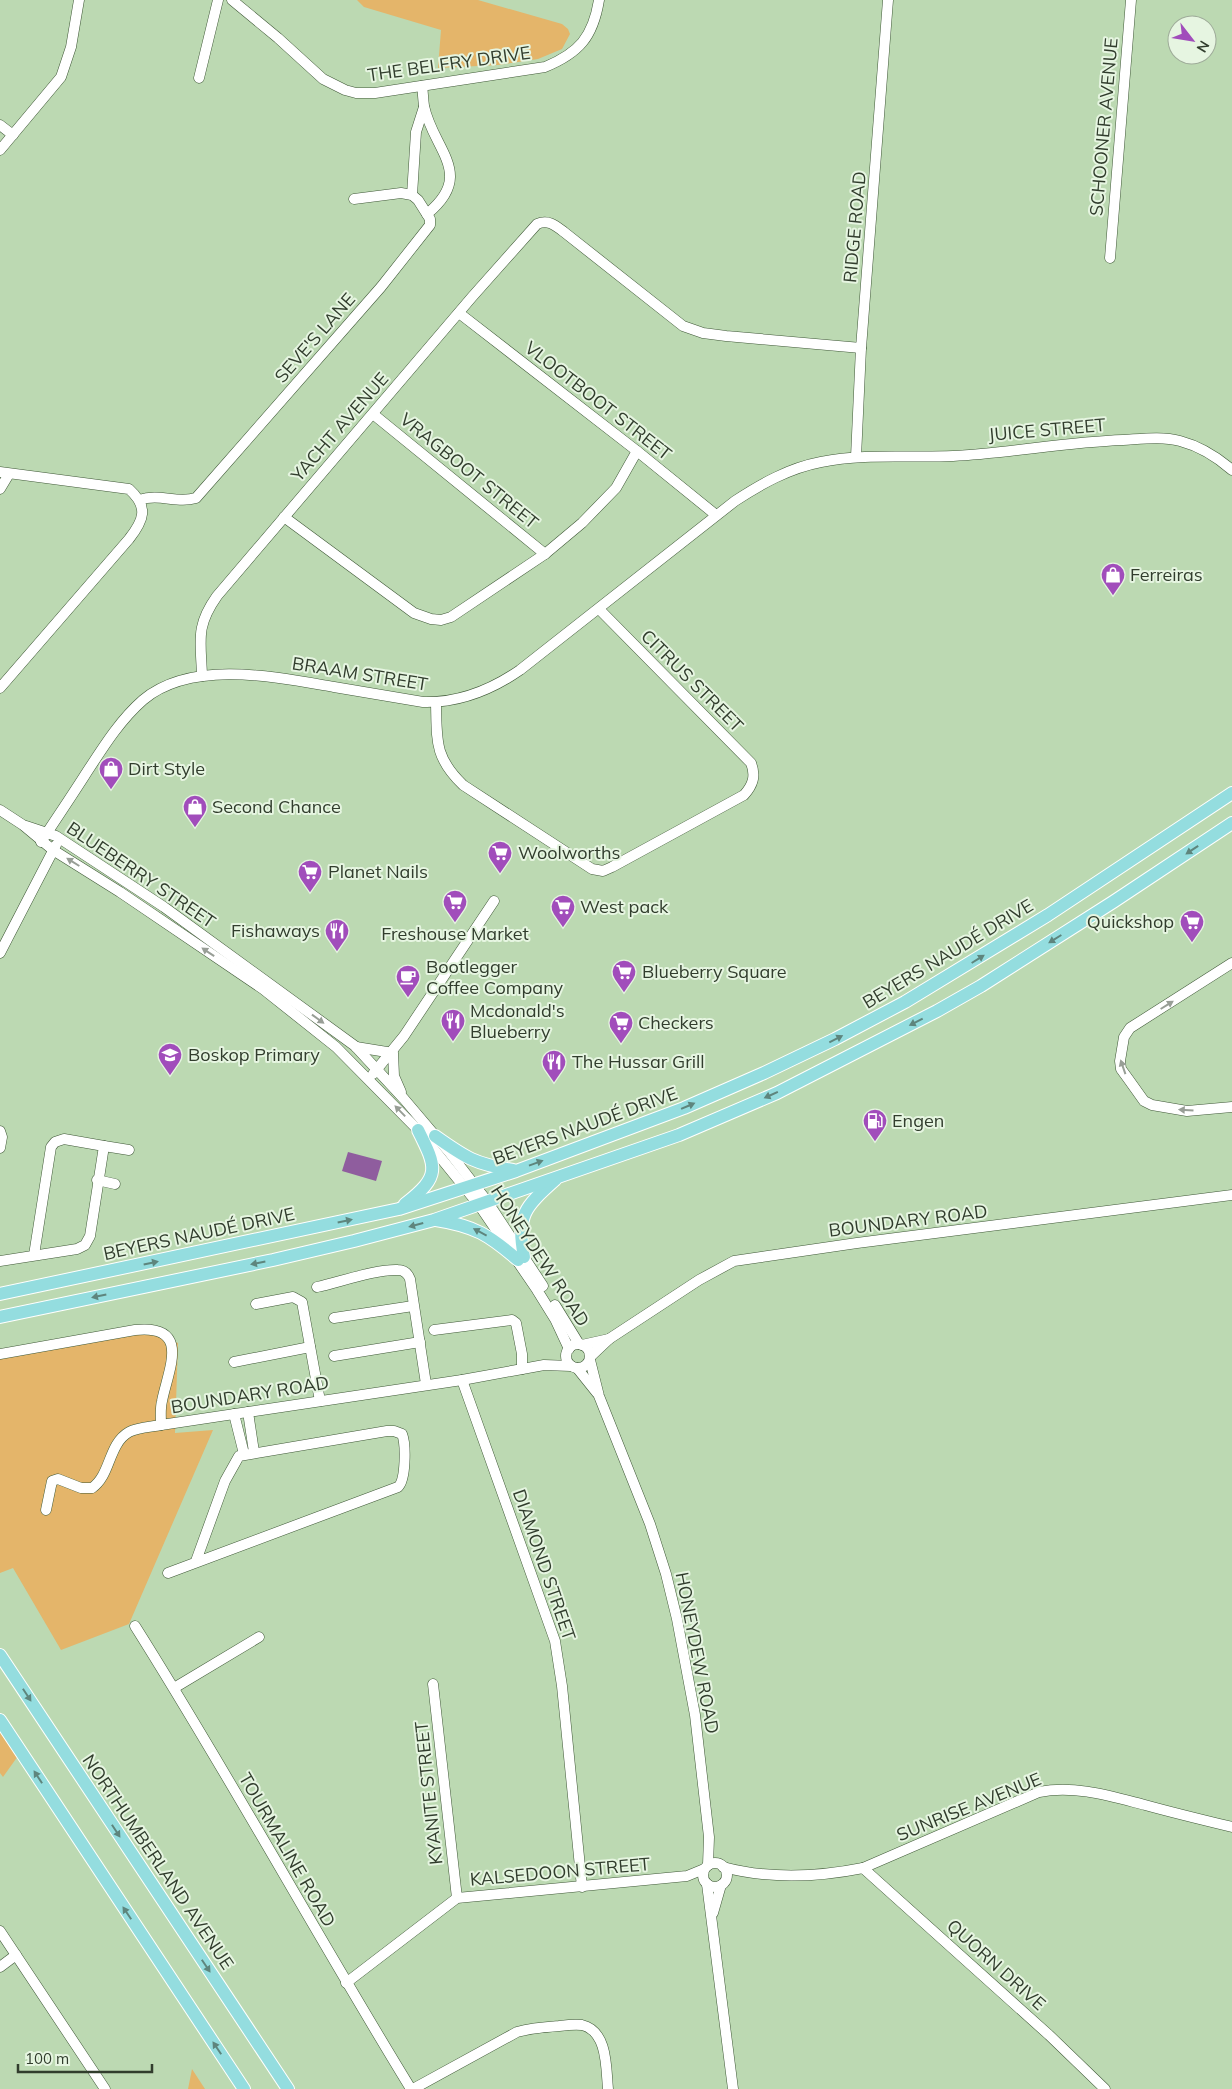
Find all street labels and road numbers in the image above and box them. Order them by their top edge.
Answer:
street label: SCHOONER AVENUE [1084,37,1123,217]
street label: THE BELFRY DRIVE [366,41,532,86]
street label: RIDGE ROAD [838,170,871,284]
street label: SEVE'S LANE [269,288,360,387]
street label: VLOOTBOOT STREET [520,336,677,465]
street label: YACHT AVENUE [285,367,393,487]
street label: VRAGBOOT STREET [395,408,543,534]
street label: JUICE STREET [987,413,1107,446]
street label: CITRUS STREET [636,625,748,737]
street label: BRAAM STREET [291,651,430,696]
street label: BLUEBERRY STREET [62,816,220,933]
street label: BEYERS NAUDÉ DRIVE [858,893,1037,1014]
street label: BEYERS NAUDÉ DRIVE [489,1081,680,1170]
street label: HONEYDEW ROAD [486,1181,595,1331]
street label: BOUNDARY ROAD [827,1199,989,1242]
street label: BEYERS NAUDÉ DRIVE [101,1202,297,1265]
street label: BOUNDARY ROAD [169,1371,331,1418]
street label: DIAMOND STREET [508,1486,581,1644]
street label: HONEYDEW ROAD [671,1570,724,1736]
street label: KYANITE STREET [410,1720,447,1866]
street label: NORTHUMBERLAND AVENUE [78,1750,239,1974]
street label: SUNRISE AVENUE [893,1767,1045,1846]
street label: TOURMALINE ROAD [234,1769,341,1931]
street label: KALSEDOON STREET [469,1852,651,1891]
street label: QUORN DRIVE [942,1914,1051,2015]

